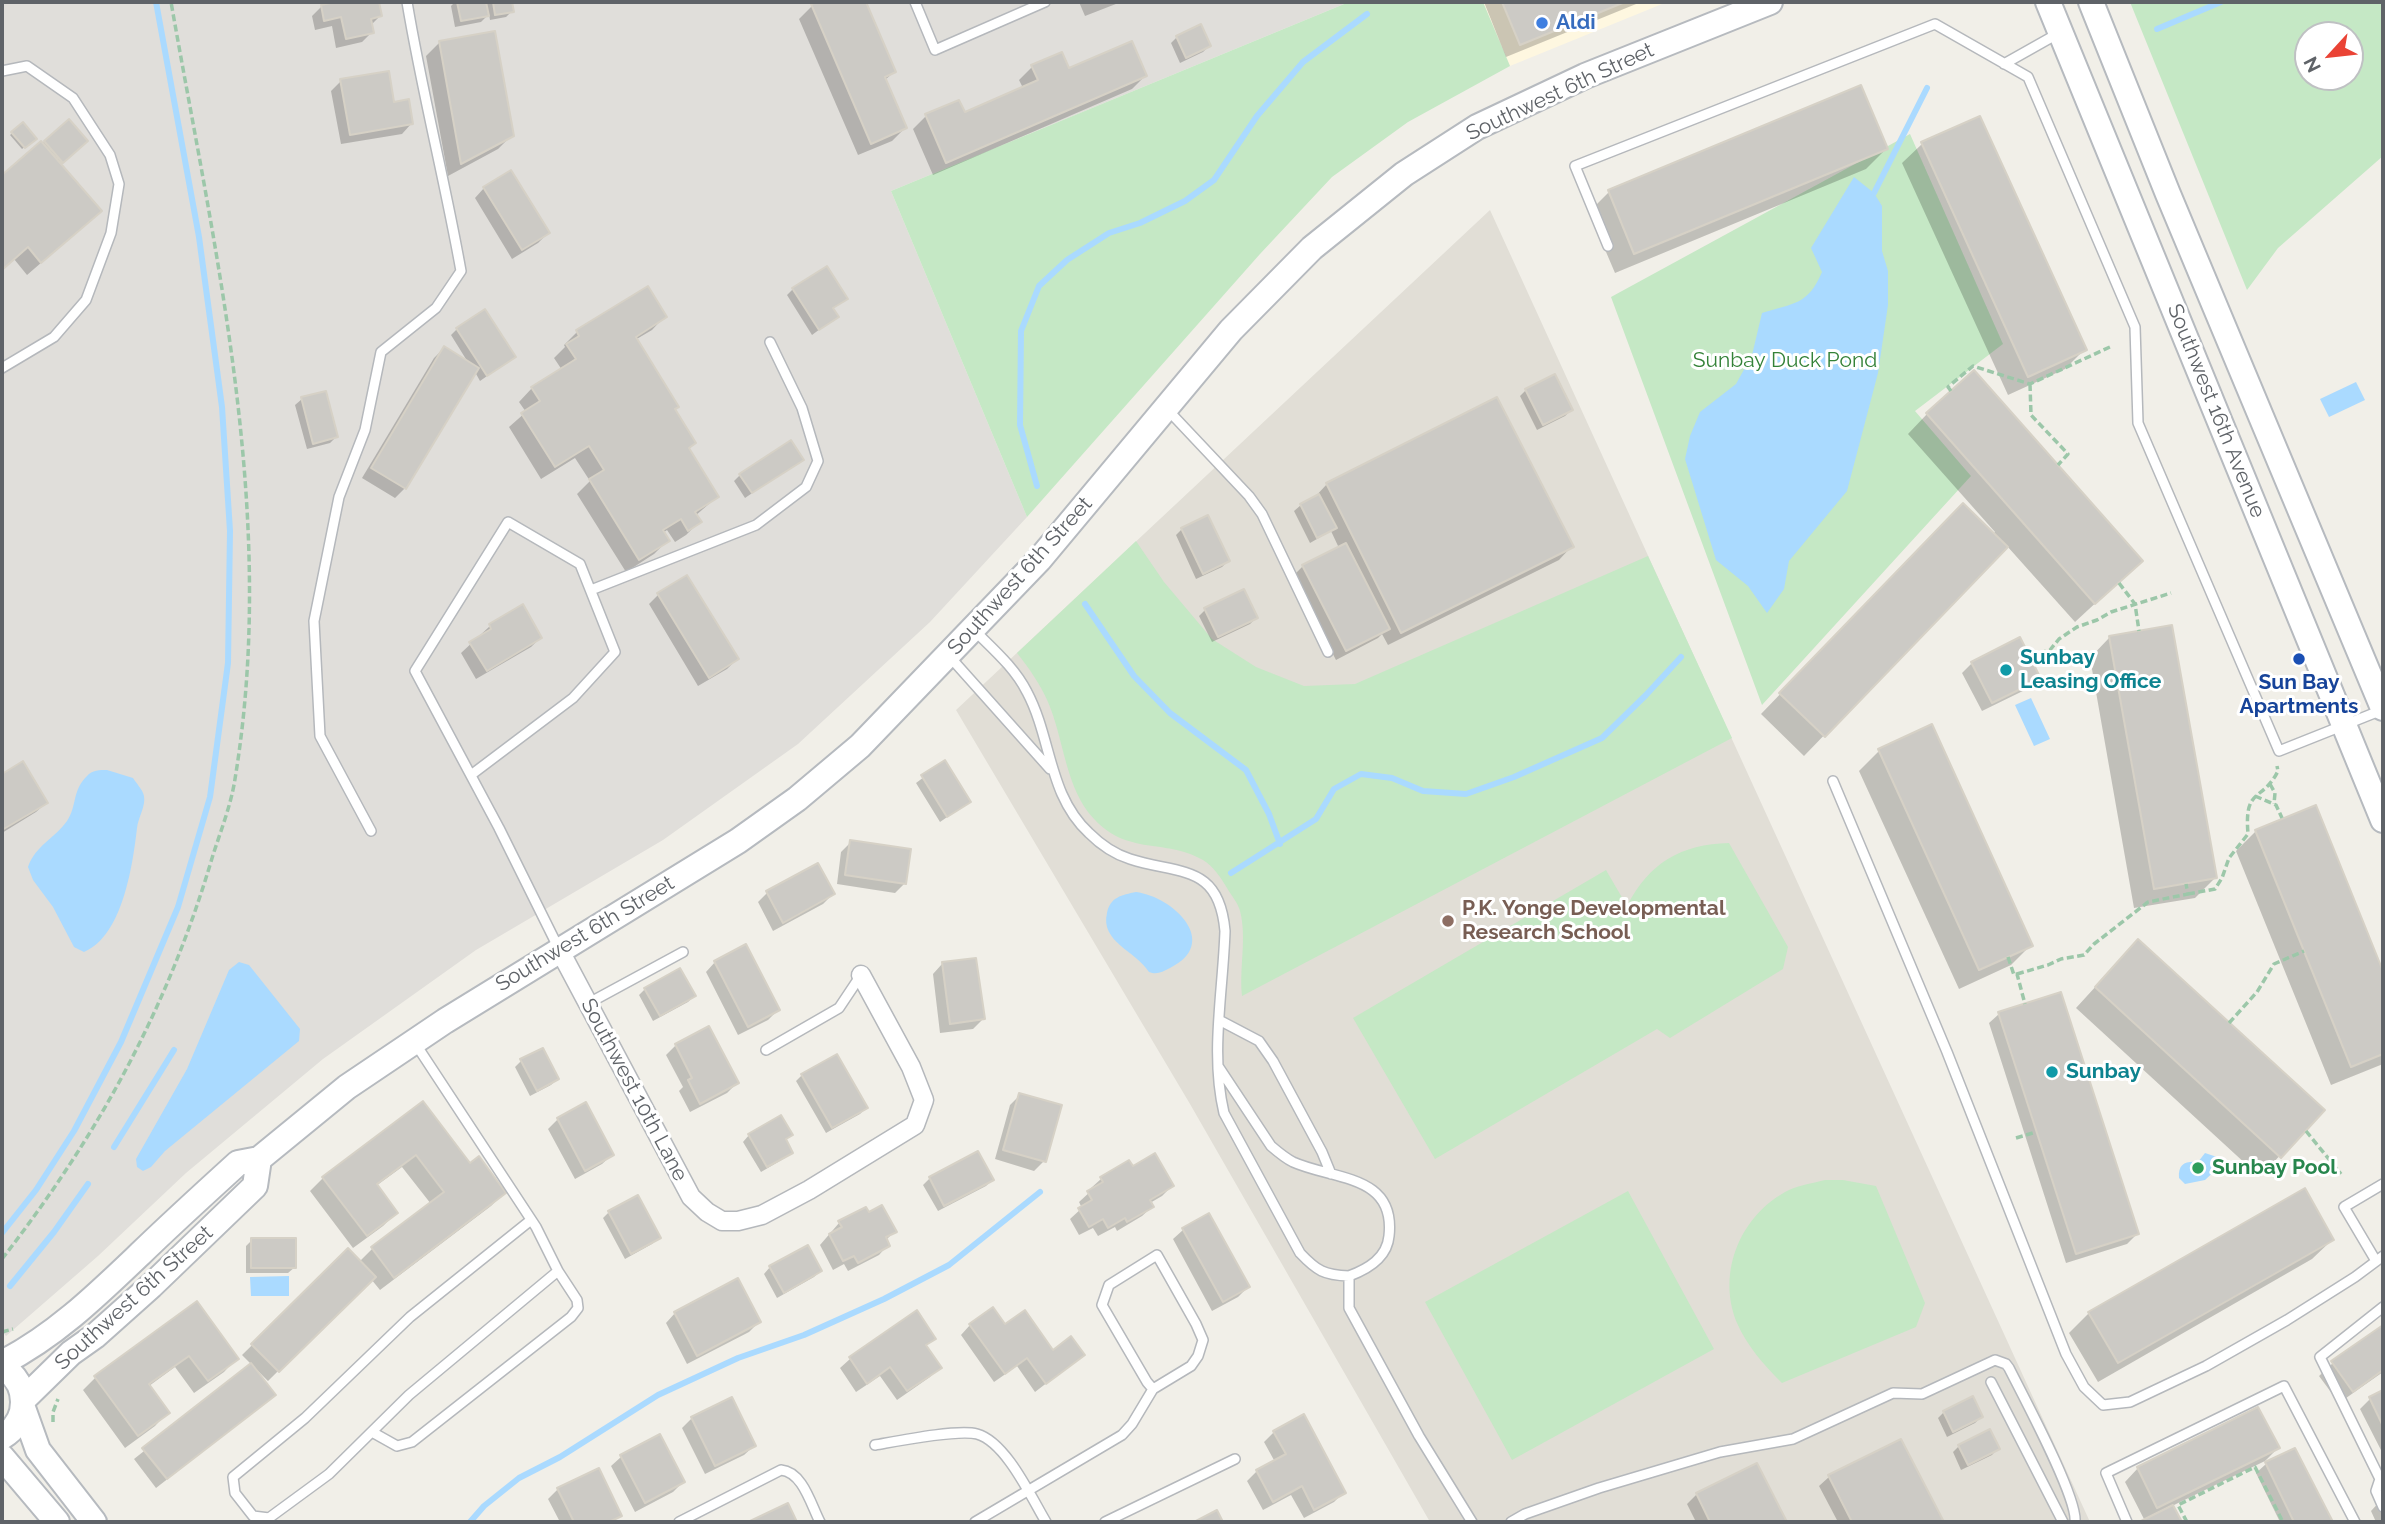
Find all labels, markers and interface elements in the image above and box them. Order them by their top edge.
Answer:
place label: Aldi [1556,10,1596,36]
marker: Aldi [1534,15,1550,31]
north arrow [2294,21,2364,91]
street label: Southwest 6th Street [1462,38,1658,146]
text: N [2299,53,2325,76]
street label: Southwest 16th Avenue [2162,300,2270,522]
park label: Sunbay Duck Pond [1693,348,1877,374]
street label: Southwest 6th Street [942,492,1098,660]
place label: Sunbay Leasing Office [2020,645,2161,695]
marker: Sun Bay Apartments [2291,651,2307,667]
marker: Sunbay Leasing Office [1998,662,2014,678]
place label: Sun Bay Apartments [2240,670,2358,720]
street label: Southwest 6th Street [491,871,679,997]
place label: P.K. Yonge Developmental Research School [1462,896,1726,946]
marker: P.K. Yonge Developmental Research School [1440,913,1456,929]
street label: Southwest 10th Lane [575,994,693,1186]
place label: Sunbay [2066,1059,2141,1085]
marker: Sunbay [2044,1064,2060,1080]
place label: Sunbay Pool [2212,1155,2337,1181]
marker: Sunbay Pool [2190,1160,2206,1176]
street label: Southwest 6th Street [50,1220,218,1376]

